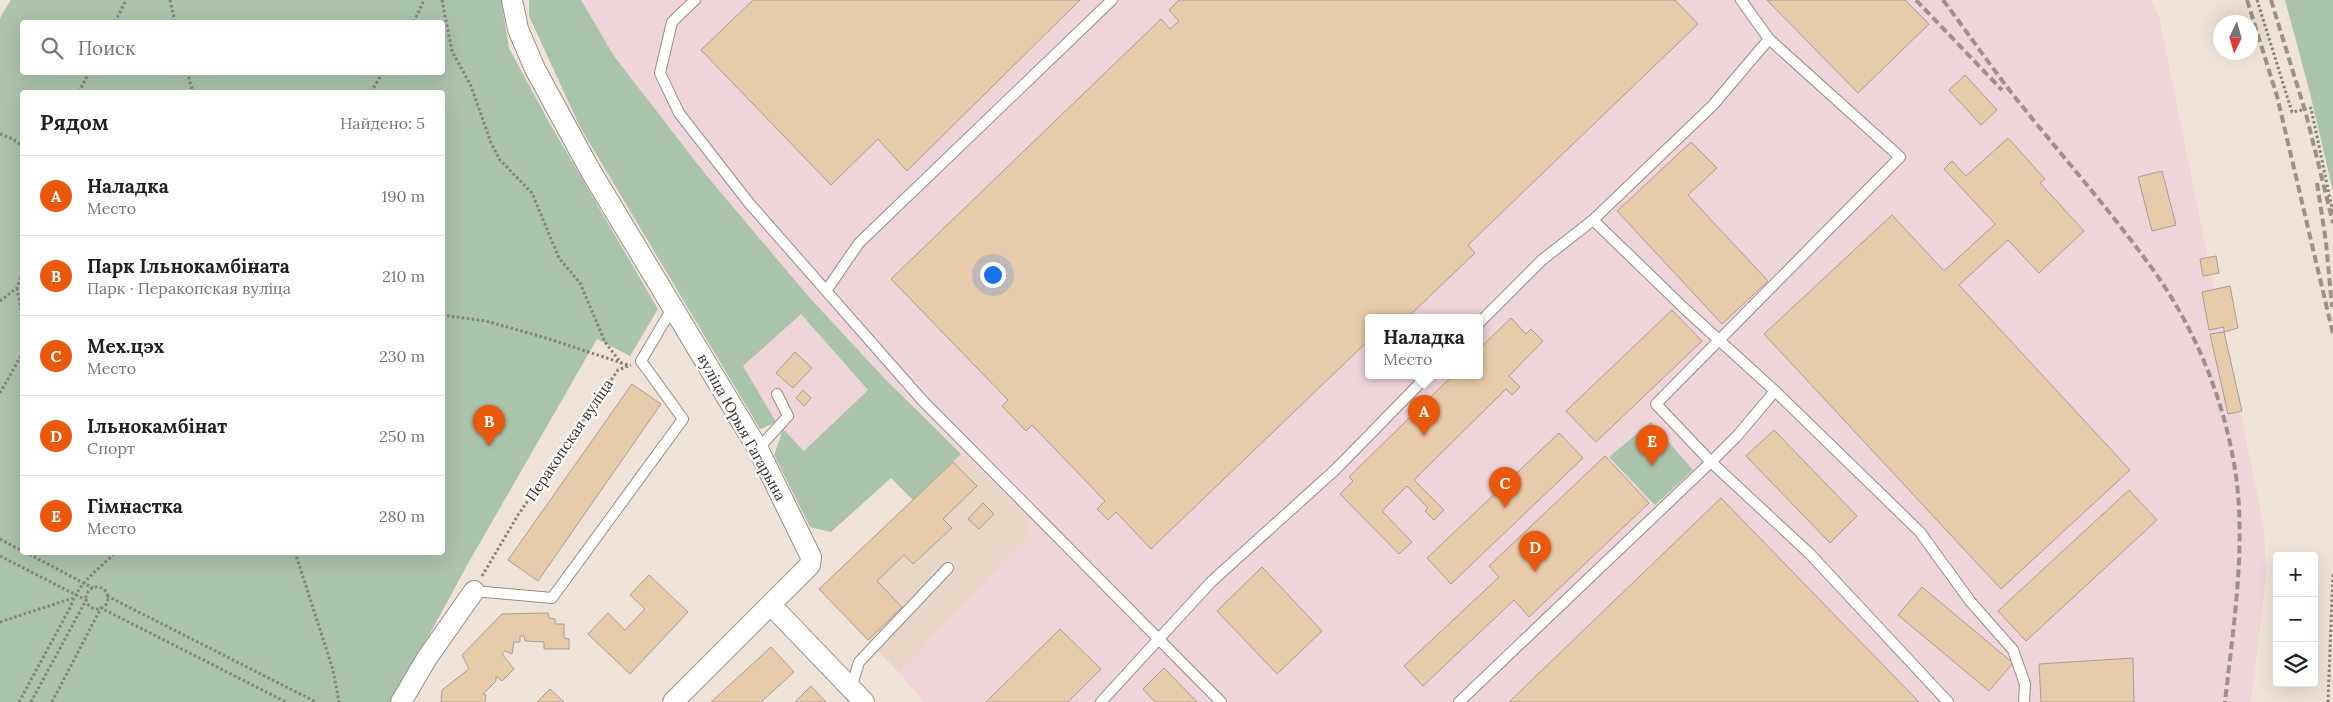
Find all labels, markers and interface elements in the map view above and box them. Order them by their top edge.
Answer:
north arrow [2213,15,2258,60]
search box [20,20,445,75]
icon: search [38,34,66,62]
text: Поиск [78,36,135,60]
text: Рядом [40,109,109,136]
text: Найдено: 5 [340,113,425,133]
text: Наладка [87,174,169,198]
text: A [51,186,61,206]
text: 190 m [381,186,425,206]
text: Место [87,198,136,218]
text: Парк Ільнокамбіната [87,254,290,278]
your location [980,262,1006,288]
text: B [51,266,61,286]
text: 210 m [382,266,425,286]
text: Парк · Перакопская вуліца [87,278,291,298]
popup [1365,314,1483,379]
text: Наладка [1383,325,1465,349]
text: Мех.цэх [87,334,164,358]
text: C [50,346,62,366]
text: 230 m [379,346,425,366]
text: Место [1383,349,1432,369]
street label: вуліца Юрыя Гагарына [694,350,791,504]
text: Место [87,358,136,378]
street label: Перакопская вуліца [521,375,617,505]
pin: A [1408,395,1440,436]
pin: B [473,405,505,446]
text: Ільнокамбінат [87,414,227,438]
pin: E [1636,425,1668,466]
text: D [50,426,62,446]
text: 250 m [379,426,425,446]
text: Спорт [87,438,135,458]
pin: C [1489,467,1521,508]
text: Гімнастка [87,494,183,518]
text: E [51,506,61,526]
text: 280 m [379,506,425,526]
text: Место [87,518,136,538]
pin: D [1519,531,1551,572]
map controls [2273,552,2318,687]
button: + [2273,552,2318,597]
button: − [2273,597,2318,642]
button: layers [2273,642,2318,687]

